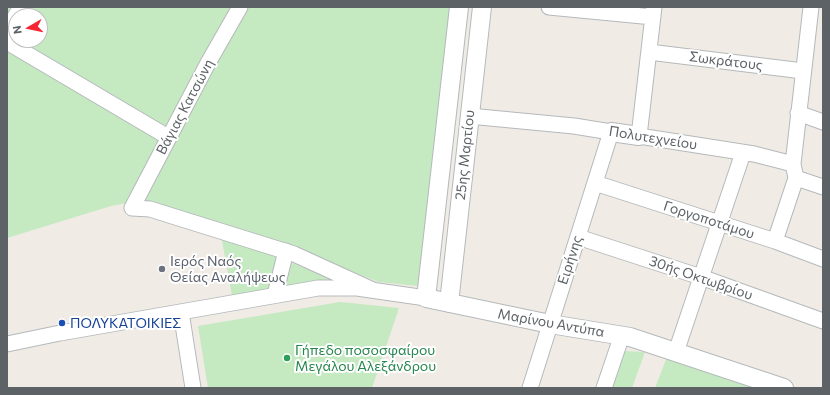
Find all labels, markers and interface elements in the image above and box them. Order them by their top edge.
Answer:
north arrow [8,8,48,48]
text: N [10,25,24,35]
street label: Σωκράτους [688,48,764,74]
street label: Βάγιας Κατσώνη [153,56,217,158]
street label: 25ης Μαρτίου [452,109,478,201]
street label: Πολυτεχνείου [608,123,698,153]
street label: Γοργοποτάμου [661,197,757,243]
street label: Ειρήνης [554,233,586,287]
street label: 30ής Οκτωβρίου [647,252,755,304]
place label: Ιερός Ναός Θείας Αναλήψεως [170,253,286,286]
marker: Ιερός Ναός Θείας Αναλήψεως [157,264,167,274]
street label: Μαρίνου Αντύπα [496,305,606,341]
place label: ΠΟΛΥΚΑΤΟΙΚΙΕΣ [70,315,181,331]
marker: ΠΟΛΥΚΑΤΟΙΚΙΕΣ [57,318,67,328]
place label: Γήπεδο ποσοσφαίρου Μεγάλου Αλεξάνδρου [295,342,436,374]
marker: Γήπεδο ποσοσφαίρου Μεγάλου Αλεξάνδρου [282,353,292,363]

